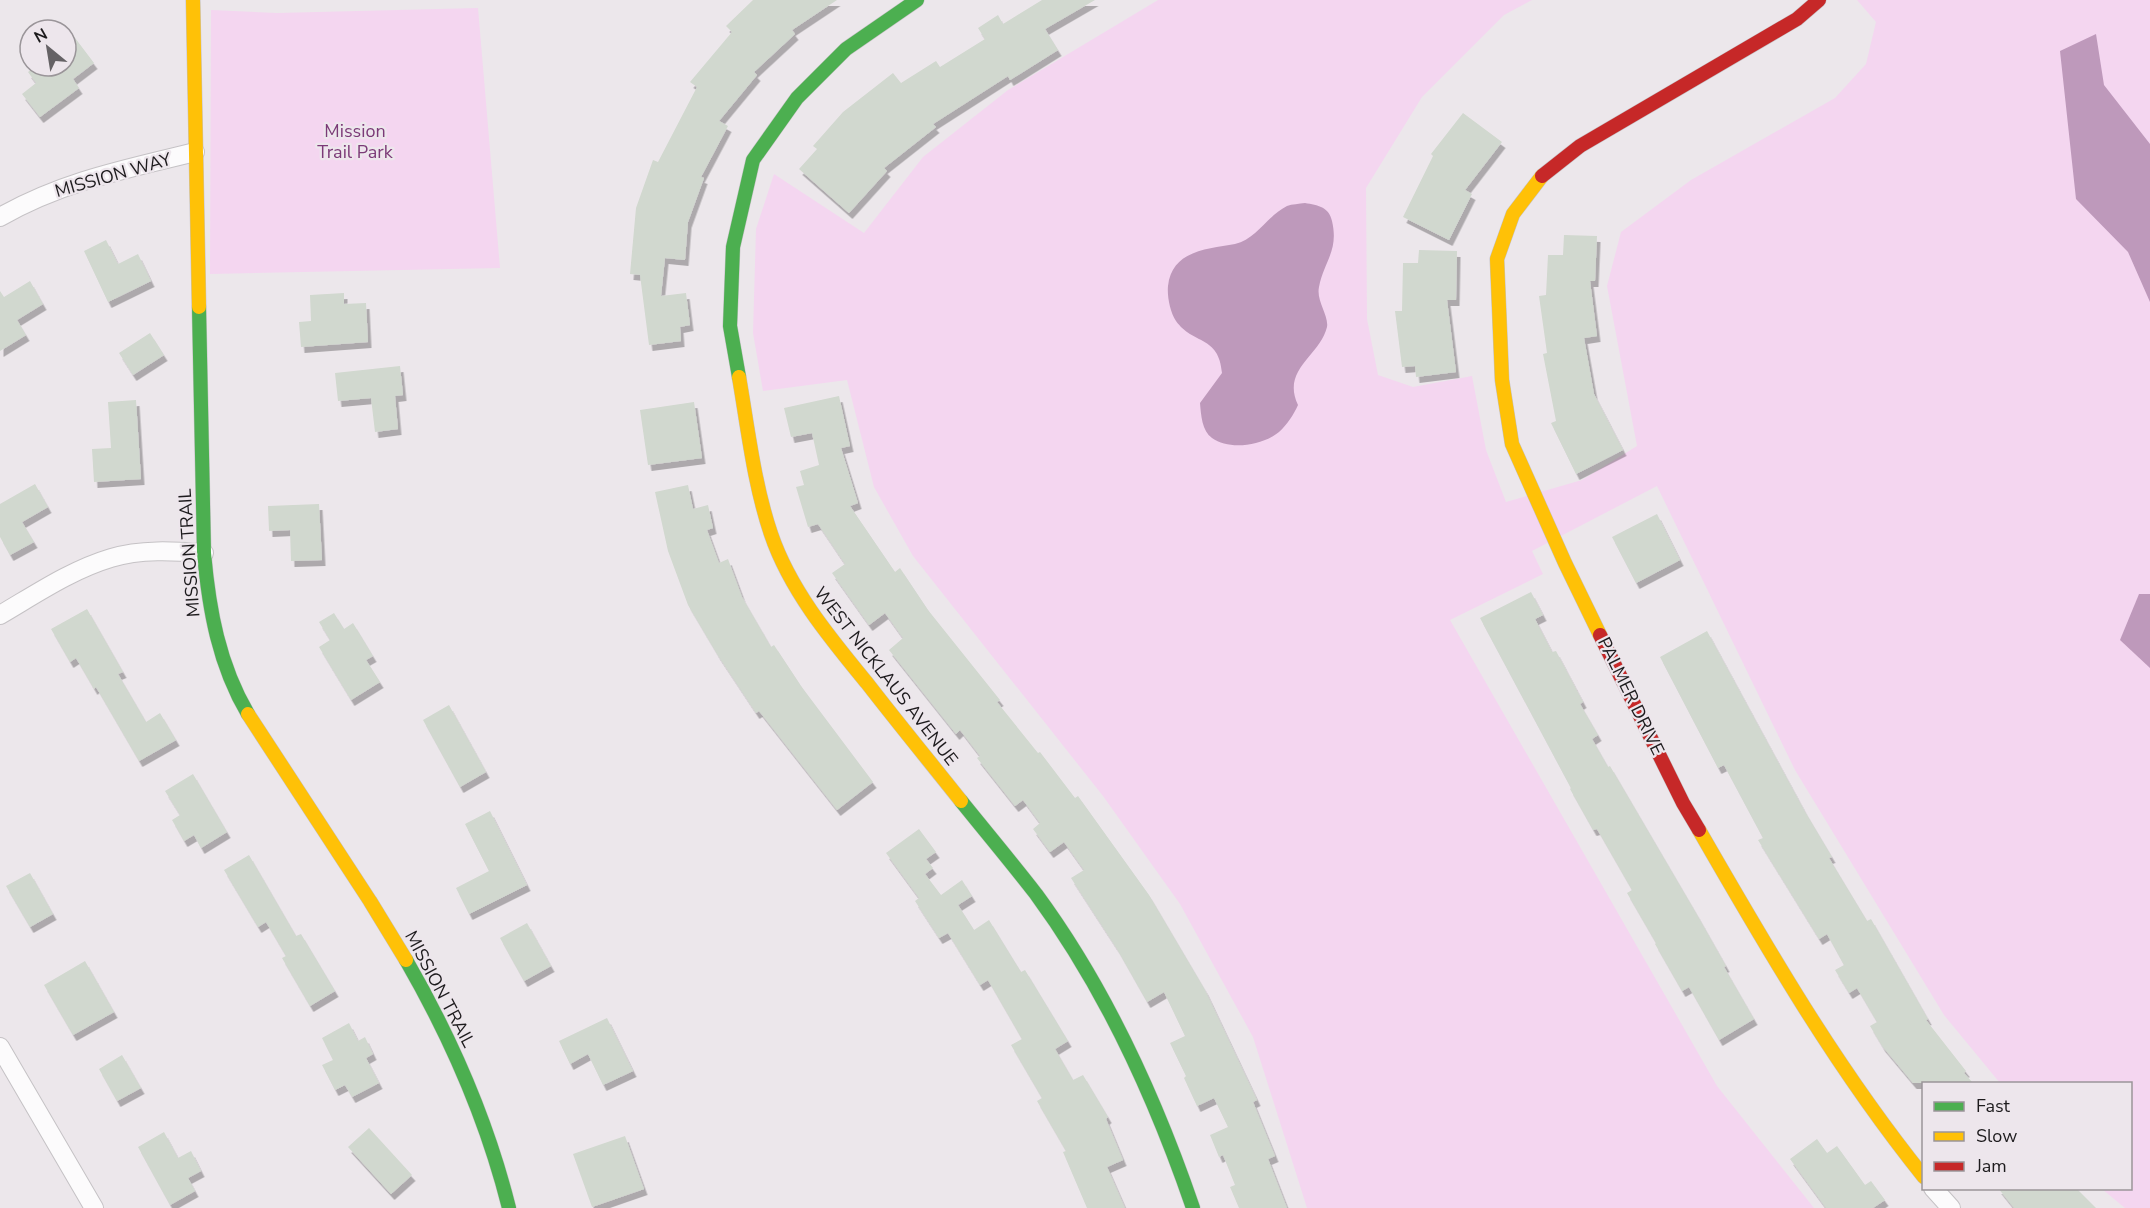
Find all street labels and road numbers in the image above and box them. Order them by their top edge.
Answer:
street label: MISSION WAY [52,147,174,203]
street label: MISSION TRAIL [173,488,205,618]
street label: WEST NICKLAUS AVENUE [809,582,963,770]
street label: PALMER DRIVE [1592,633,1670,759]
street label: MISSION TRAIL [399,927,481,1052]

